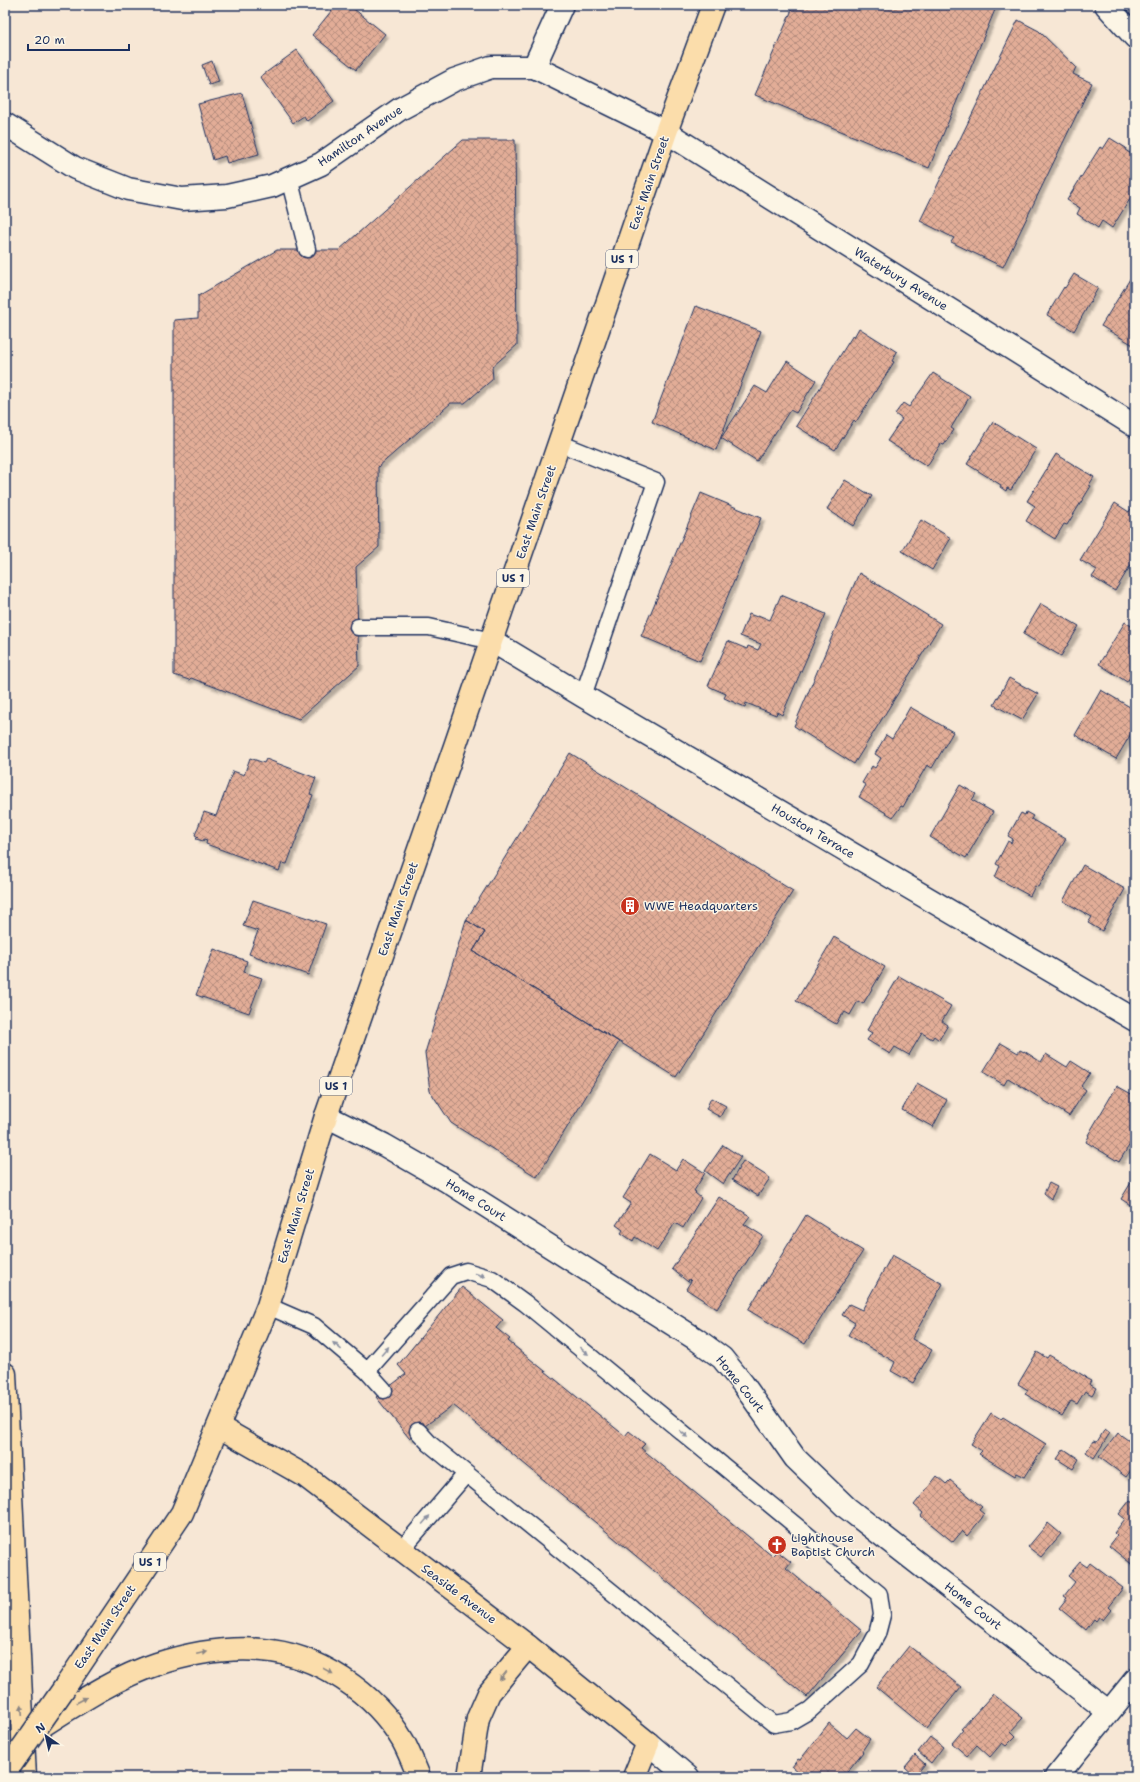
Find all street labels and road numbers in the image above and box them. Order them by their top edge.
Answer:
street label: Hamilton Avenue [314,102,406,170]
street label: East Main Street [625,134,673,232]
street label: Waterbury Avenue [851,244,951,314]
road number: US 1 [606,250,638,268]
street label: East Main Street [512,463,560,561]
road number: US 1 [497,569,529,587]
street label: Houston Terrace [768,800,858,862]
street label: East Main Street [374,860,422,958]
road number: US 1 [320,1077,352,1095]
street label: East Main Street [274,1167,318,1265]
street label: Home Court [443,1175,509,1225]
street label: Home Court [712,1352,768,1416]
road number: US 1 [134,1553,166,1571]
street label: Seaside Avenue [418,1560,500,1628]
street label: Home Court [941,1579,1005,1633]
street label: East Main Street [71,1582,139,1672]

